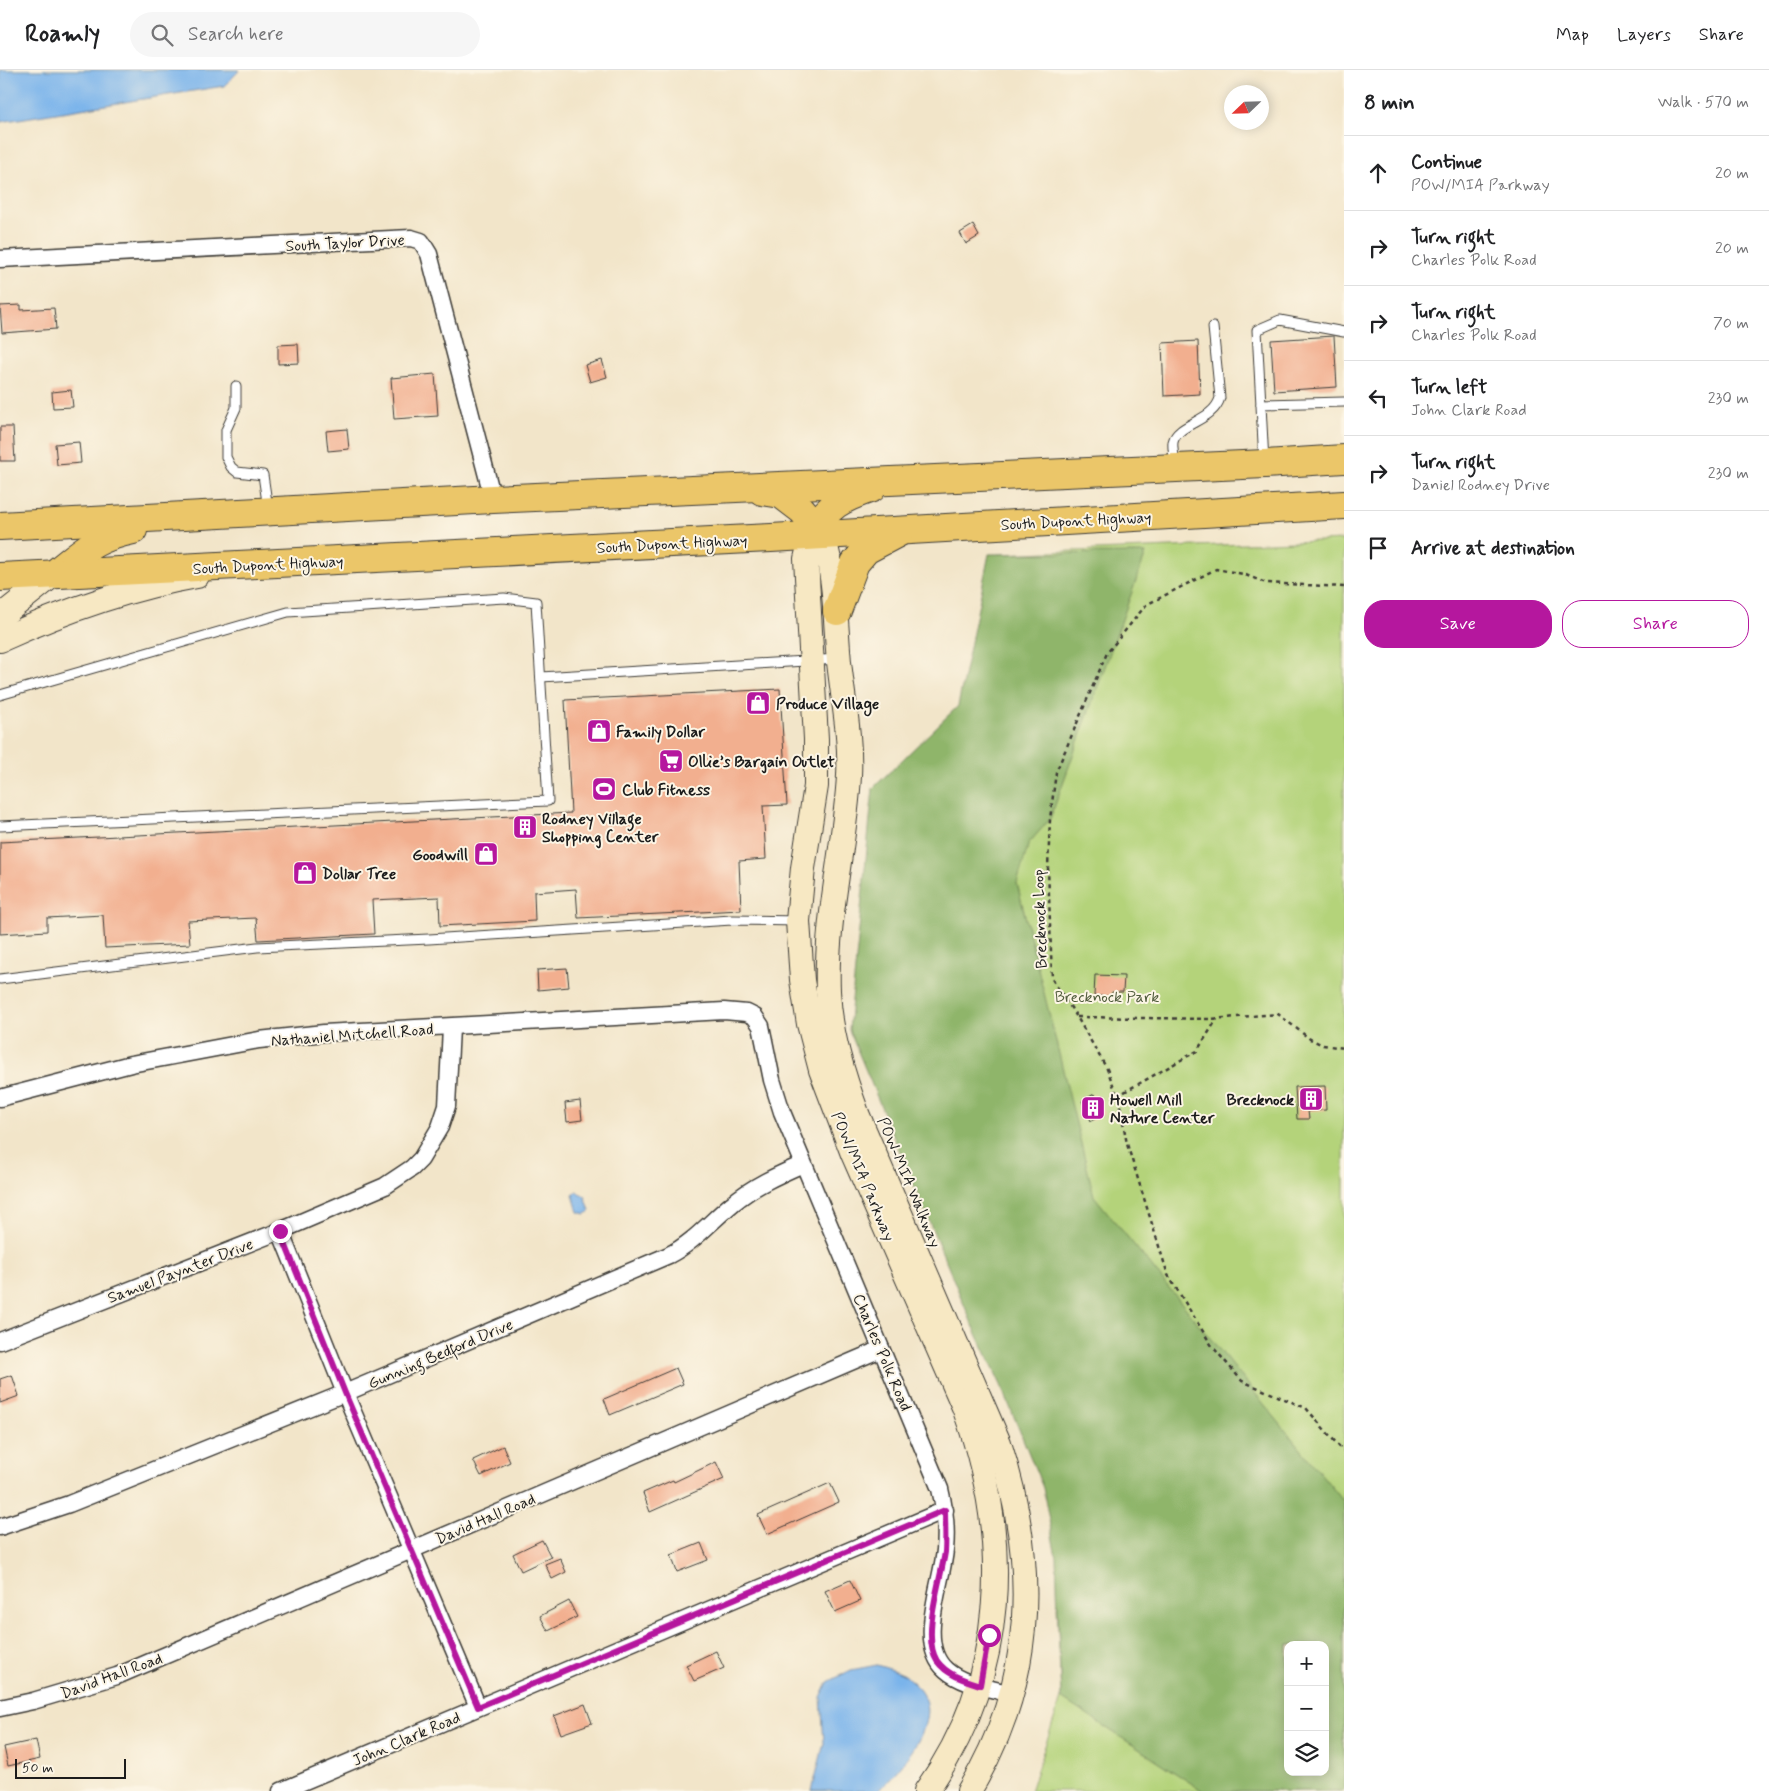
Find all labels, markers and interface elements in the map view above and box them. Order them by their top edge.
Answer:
search box [130,12,480,57]
text: Roamly [25,19,100,50]
icon: search [148,21,176,49]
text: Search here [188,22,284,47]
text: Map [1556,23,1589,47]
text: Layers [1617,23,1671,47]
text: Share [1699,23,1744,47]
north arrow [1224,85,1269,130]
text: 8 min [1364,89,1415,117]
text: Walk · 570 m [1658,92,1749,113]
text: Continue [1411,150,1482,175]
icon: ahead [1364,159,1392,187]
text: 20 m [1715,163,1749,184]
text: POW/MIA Parkway [1411,175,1550,196]
text: Turn right [1411,225,1495,250]
street label: South Taylor Drive [285,230,405,257]
icon: right [1364,234,1392,262]
text: 20 m [1715,238,1749,259]
text: Charles Polk Road [1411,250,1537,271]
text: Turn right [1411,300,1495,325]
icon: right [1364,309,1392,337]
text: 70 m [1713,313,1749,334]
text: Charles Polk Road [1411,325,1537,346]
text: Turn left [1411,375,1487,400]
icon: left [1364,384,1392,412]
text: 230 m [1708,388,1749,409]
text: John Clark Road [1411,400,1527,421]
text: Turn right [1411,450,1495,475]
icon: right [1364,459,1392,487]
text: 230 m [1708,463,1749,484]
text: Daniel Rodney Drive [1411,475,1550,496]
street label: South Dupont Highway [1000,507,1152,537]
street label: South Dupont Highway [596,530,748,560]
icon: arrive [1364,534,1392,562]
text: Arrive at destination [1411,536,1575,561]
street label: South Dupont Highway [192,551,344,581]
button: Save [1364,600,1552,648]
button: Share [1562,600,1749,648]
shop icon: Produce Village [745,690,771,716]
place label: Produce Village [776,694,879,717]
shop icon: Family Dollar [586,718,612,744]
place label: Family Dollar [616,722,705,743]
supermarket icon: Ollie’s Bargain Outlet [658,748,684,774]
place label: Ollie’s Bargain Outlet [688,752,835,774]
sports icon: Club Fitness [591,776,617,802]
place label: Club Fitness [622,780,710,801]
place label: Rodney Village Shopping Center [542,809,659,849]
building icon: Rodney Village Shopping Center [512,814,538,840]
shop icon: Goodwill [473,841,499,867]
place label: Goodwill [412,845,468,866]
shop icon: Dollar Tree [292,860,318,886]
place label: Dollar Tree [322,864,396,885]
street label: Brecknock Loop [1028,869,1053,969]
park label: Brecknock Park [1055,987,1159,1008]
street label: Nathaniel Mitchell Road [270,1019,434,1052]
building icon: Brecknock [1298,1086,1324,1112]
place label: Howell Mill Nature Center [1110,1090,1215,1129]
place label: Brecknock [1227,1090,1294,1111]
building icon: Howell Mill Nature Center [1080,1095,1106,1121]
street label: POW/MIA Parkway [826,1109,899,1245]
street label: POW-MIA Walkway [872,1114,946,1251]
route end [269,1220,292,1243]
street label: Samuel Paynter Drive [105,1234,256,1309]
street label: Charles Polk Road [847,1291,916,1414]
street label: Gunning Bedford Drive [365,1314,517,1396]
street label: David Hall Road [432,1489,539,1550]
route start [978,1624,1001,1647]
map controls [1284,1641,1329,1776]
button: + [1284,1641,1329,1686]
street label: David Hall Road [58,1648,165,1705]
button: − [1284,1686,1329,1731]
street label: John Clark Road [349,1707,464,1772]
button: layers [1284,1731,1329,1776]
scale bar [15,1756,126,1779]
text: 50 m [22,1759,53,1777]

